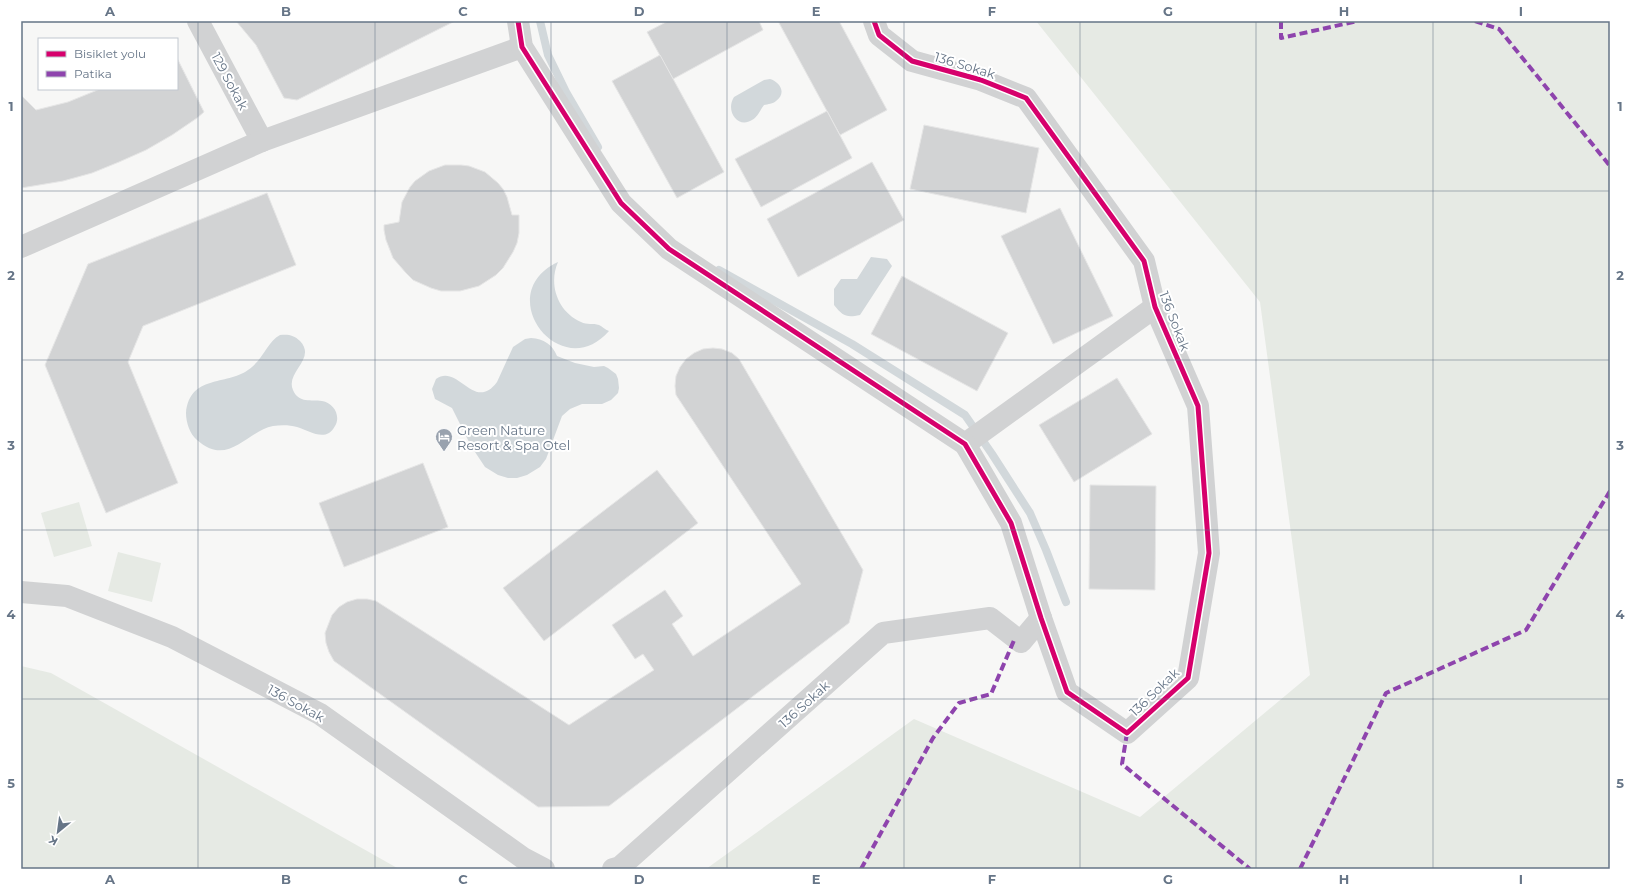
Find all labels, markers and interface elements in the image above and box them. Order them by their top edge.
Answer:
text: A [104,3,116,19]
text: B [281,3,291,19]
text: C [458,3,468,19]
text: D [634,3,645,19]
text: E [812,3,821,19]
text: F [988,3,996,19]
text: G [1163,3,1173,19]
text: H [1339,3,1349,19]
text: I [1519,3,1523,19]
legend [38,38,178,90]
text: Bisiklet yolu [74,46,146,61]
street label: 136 Sokak [933,48,997,82]
street label: 129 Sokak [208,50,252,113]
text: Patika [74,66,112,81]
text: 1 [8,98,14,114]
text: 1 [1617,98,1623,114]
text: 2 [7,267,15,283]
text: 2 [1616,267,1624,283]
street label: 136 Sokak [1156,289,1194,353]
place label: Green Nature Resort & Spa Otel [457,422,570,453]
hotel icon: Green Nature Resort & Spa Otel [434,427,454,452]
text: 3 [6,437,15,453]
text: 3 [1615,437,1624,453]
text: 4 [7,606,16,622]
text: 4 [1616,606,1625,622]
street label: 136 Sokak [1126,664,1182,719]
street label: 136 Sokak [775,677,833,731]
street label: 136 Sokak [265,681,327,725]
text: 5 [7,775,15,791]
text: 5 [1616,775,1624,791]
north arrow [38,812,78,852]
text: K [45,832,60,849]
text: A [104,871,116,887]
text: B [281,871,291,887]
text: C [458,871,468,887]
text: D [634,871,645,887]
text: E [812,871,821,887]
text: F [988,871,996,887]
text: G [1163,871,1173,887]
text: H [1339,871,1349,887]
text: I [1519,871,1523,887]

